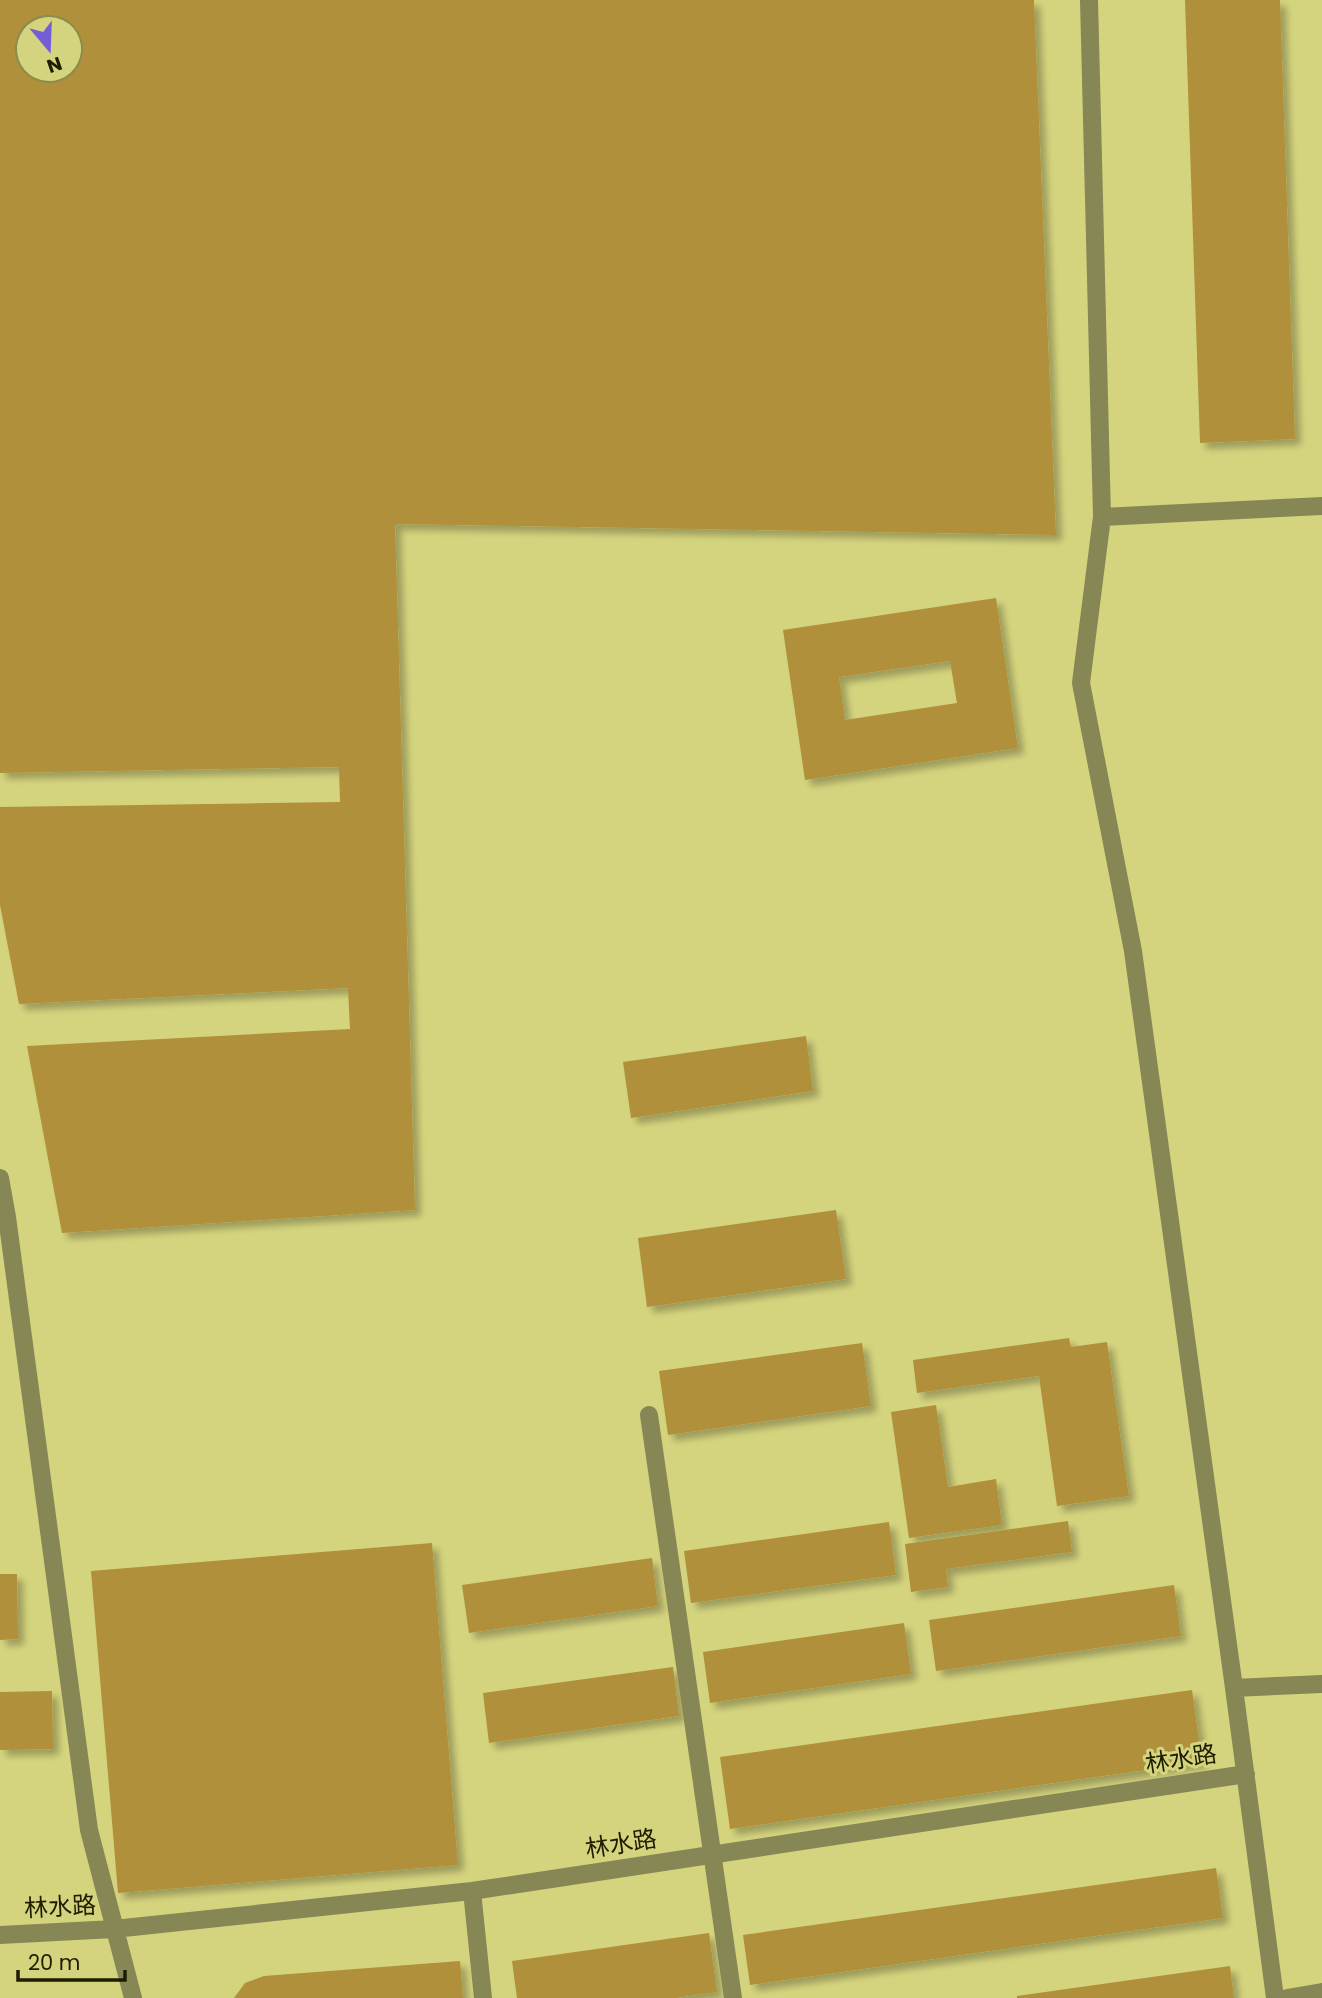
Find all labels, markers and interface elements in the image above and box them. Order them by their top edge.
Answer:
north arrow [14,14,84,84]
text: N [43,50,66,80]
street label: 林水路 [1143,1737,1219,1780]
street label: 林水路 [583,1822,659,1865]
street label: 林水路 [23,1888,97,1925]
scale bar [18,1938,124,1982]
text: 20 m [28,1948,81,1977]

